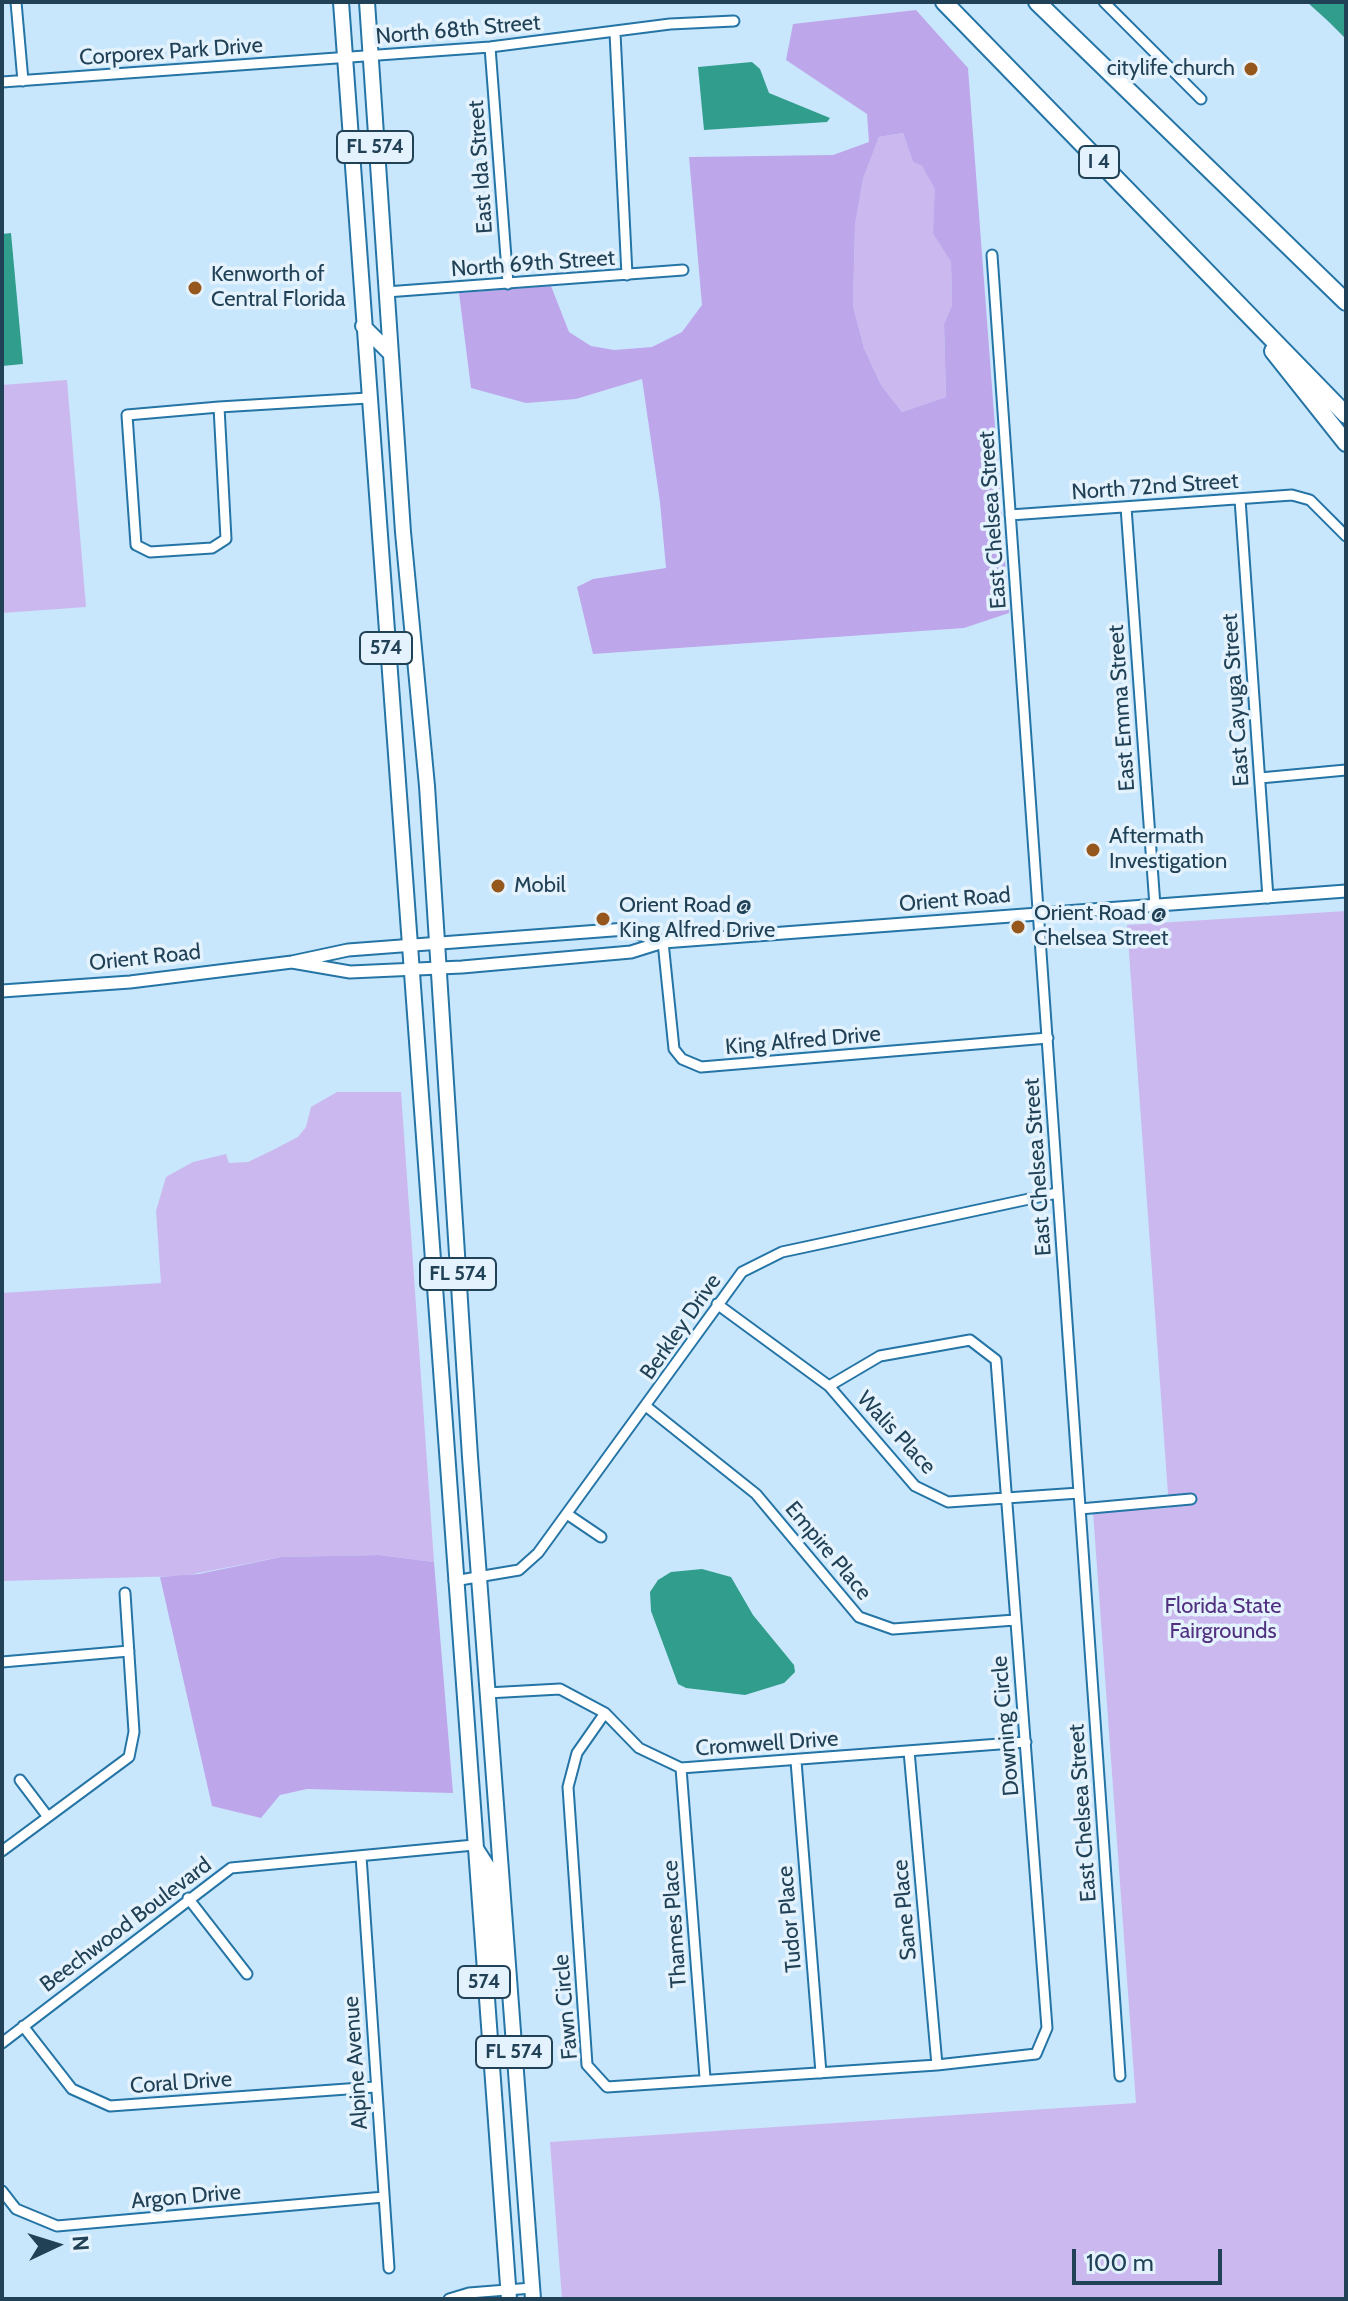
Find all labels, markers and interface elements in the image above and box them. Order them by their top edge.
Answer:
street label: North 68th Street [375,10,541,50]
street label: Corporex Park Drive [78,32,264,72]
place label: citylife church [1107,56,1235,82]
marker: citylife church [1242,60,1260,78]
street label: East Ida Street [463,99,499,235]
road number: FL 574 [337,131,413,163]
road number: I 4 [1079,146,1119,178]
street label: North 69th Street [450,245,616,283]
place label: Kenworth of Central Florida [211,262,346,314]
marker: Kenworth of Central Florida [186,279,204,297]
street label: East Chelsea Street [974,430,1012,610]
street label: North 72nd Street [1071,468,1239,506]
street label: East Cayuga Street [1217,613,1255,787]
street label: East Emma Street [1103,624,1141,792]
road number: 574 [360,632,412,664]
place label: Aftermath Investigation [1109,824,1227,876]
marker: Aftermath Investigation [1084,841,1102,859]
place label: Mobil [514,873,566,899]
marker: Mobil [489,877,507,895]
street label: Orient Road [898,882,1012,918]
place label: Orient Road @ King Alfred Drive [619,893,775,944]
place label: Orient Road @ Chelsea Street [1034,901,1168,952]
marker: Orient Road @ King Alfred Drive [594,910,612,928]
marker: Orient Road @ Chelsea Street [1009,918,1027,936]
street label: Orient Road [88,939,202,977]
street label: King Alfred Drive [724,1021,882,1061]
street label: East Chelsea Street [1019,1077,1057,1257]
road number: FL 574 [420,1258,496,1290]
street label: Berkley Drive [635,1269,727,1385]
street label: Walis Place [851,1386,941,1480]
street label: Empire Place [779,1496,877,1606]
park label: Florida State Fairgrounds [1165,1594,1281,1646]
street label: Downing Circle [987,1655,1025,1797]
street label: East Chelsea Street [1064,1723,1102,1903]
street label: Cromwell Drive [695,1726,839,1762]
street label: Beechwood Boulevard [35,1852,217,1998]
street label: Sane Place [887,1858,923,1962]
street label: Thames Place [657,1859,693,1989]
street label: Tudor Place [772,1865,808,1973]
street label: Fawn Circle [548,1953,584,2061]
road number: 574 [458,1966,510,1998]
street label: Alpine Avenue [338,1995,374,2131]
road number: FL 574 [476,2036,552,2068]
street label: Coral Drive [129,2066,233,2100]
street label: Argon Drive [130,2179,242,2215]
north arrow [16,2205,96,2285]
scale bar [1076,2233,1226,2283]
text: N [66,2235,94,2252]
text: 100 m [1086,2248,1154,2277]

